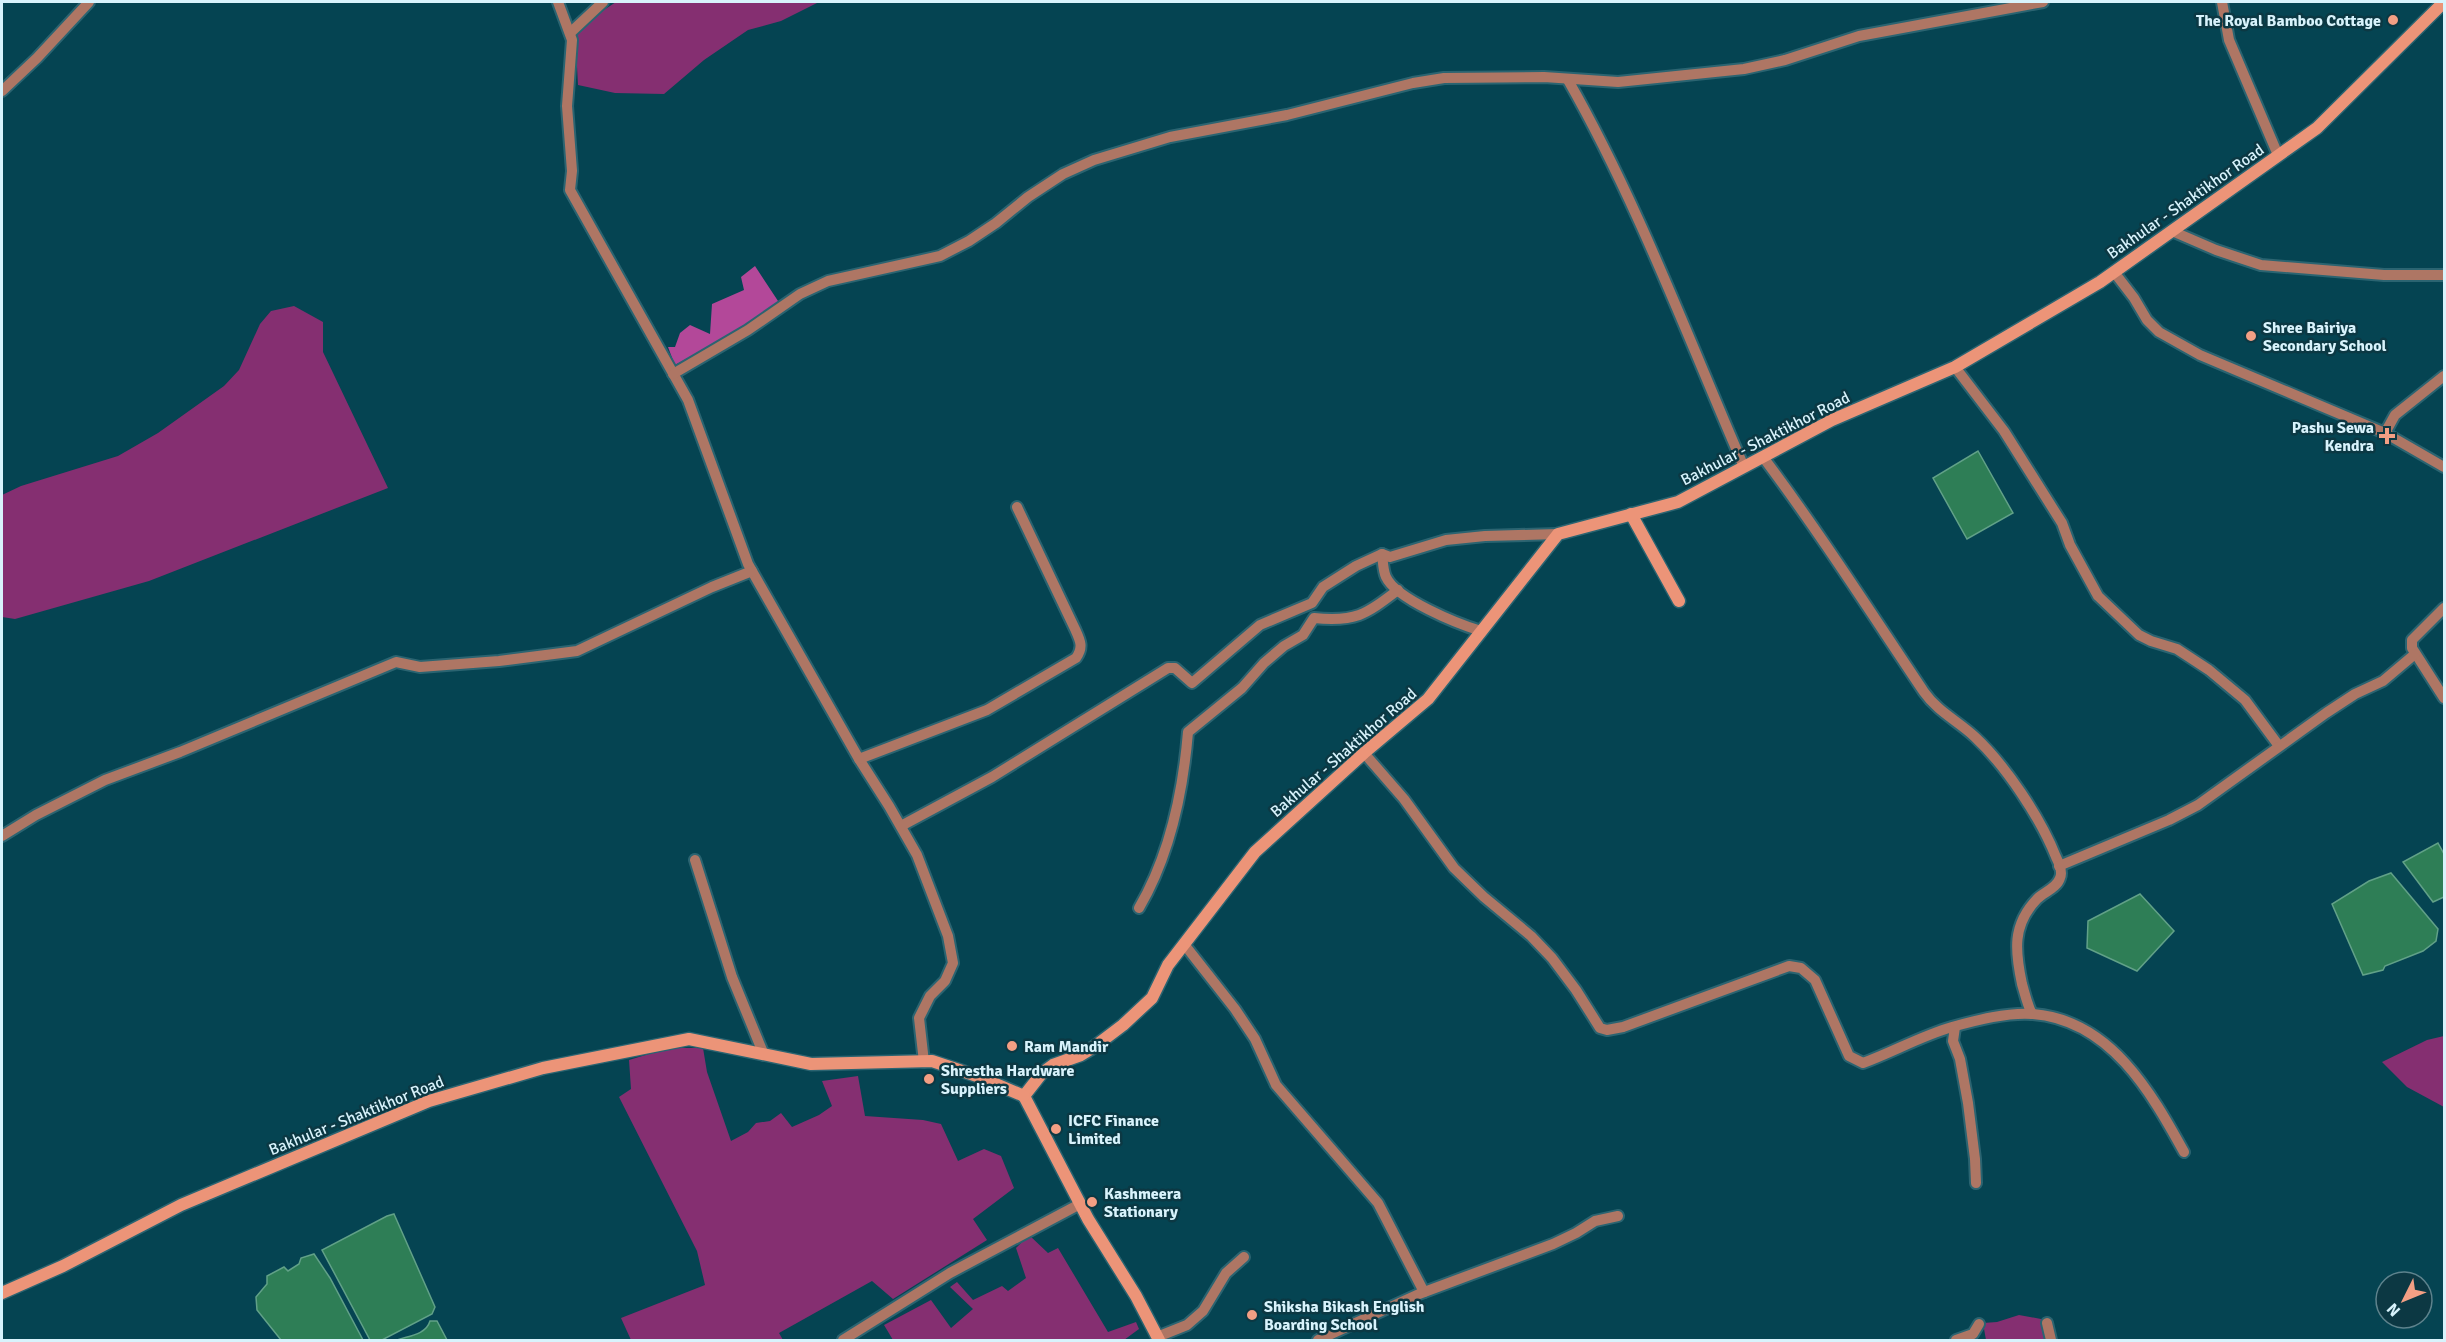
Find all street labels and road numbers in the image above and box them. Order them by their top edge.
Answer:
street label: Bakhular - Shaktikhor Road [2103,140,2268,264]
street label: Bakhular - Shaktikhor Road [1678,387,1853,490]
street label: Bakhular - Shaktikhor Road [1266,684,1421,822]
street label: Bakhular - Shaktikhor Road [266,1072,447,1160]

